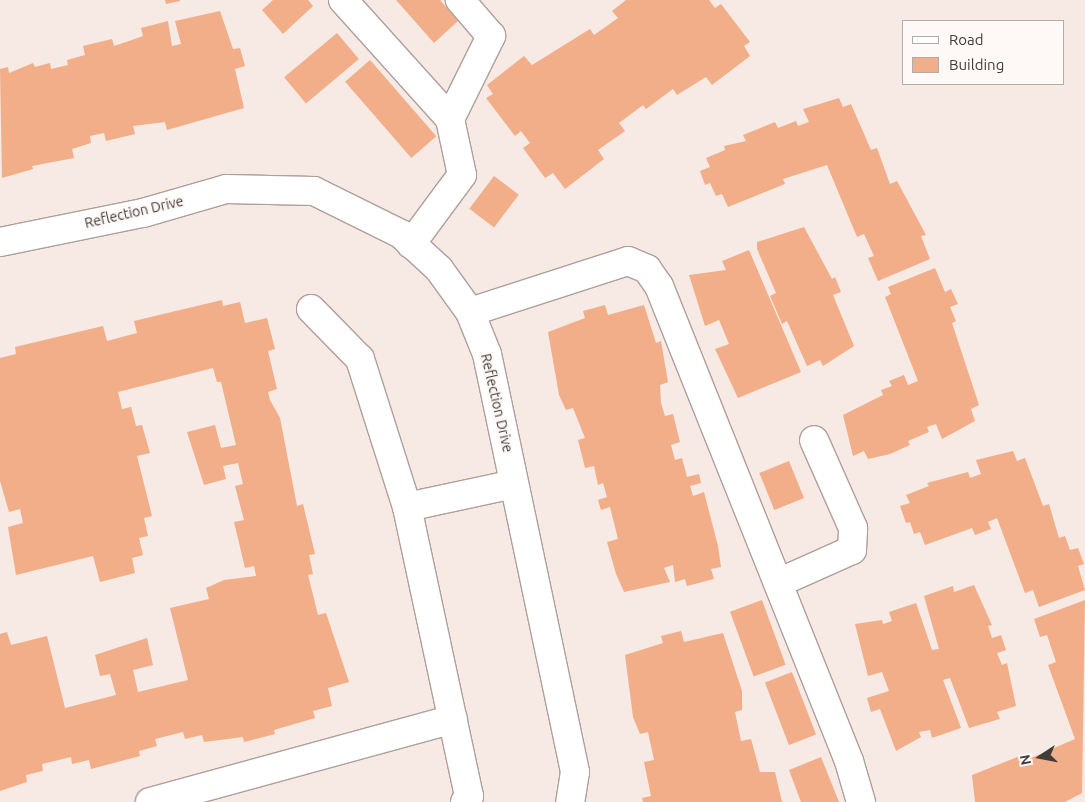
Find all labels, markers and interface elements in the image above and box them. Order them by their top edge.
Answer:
legend [902,20,1065,85]
text: Road [949,31,984,48]
text: Building [949,56,1004,73]
street label: Reflection Drive [83,192,185,232]
street label: Reflection Drive [477,352,517,454]
north arrow [1015,732,1065,782]
text: N [1016,753,1034,767]

